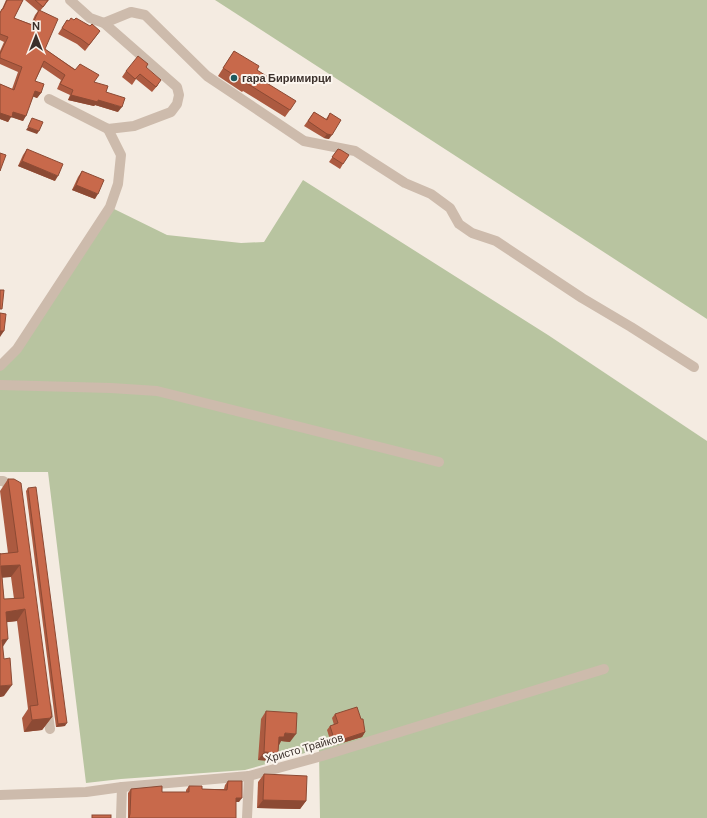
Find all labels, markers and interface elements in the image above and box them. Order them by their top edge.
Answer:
north arrow [16,16,56,56]
text: N [32,19,40,33]
place label: гара Биримирци [242,71,331,85]
marker: гара Биримирци [229,73,239,83]
street label: Христо Трайков [263,730,345,766]

